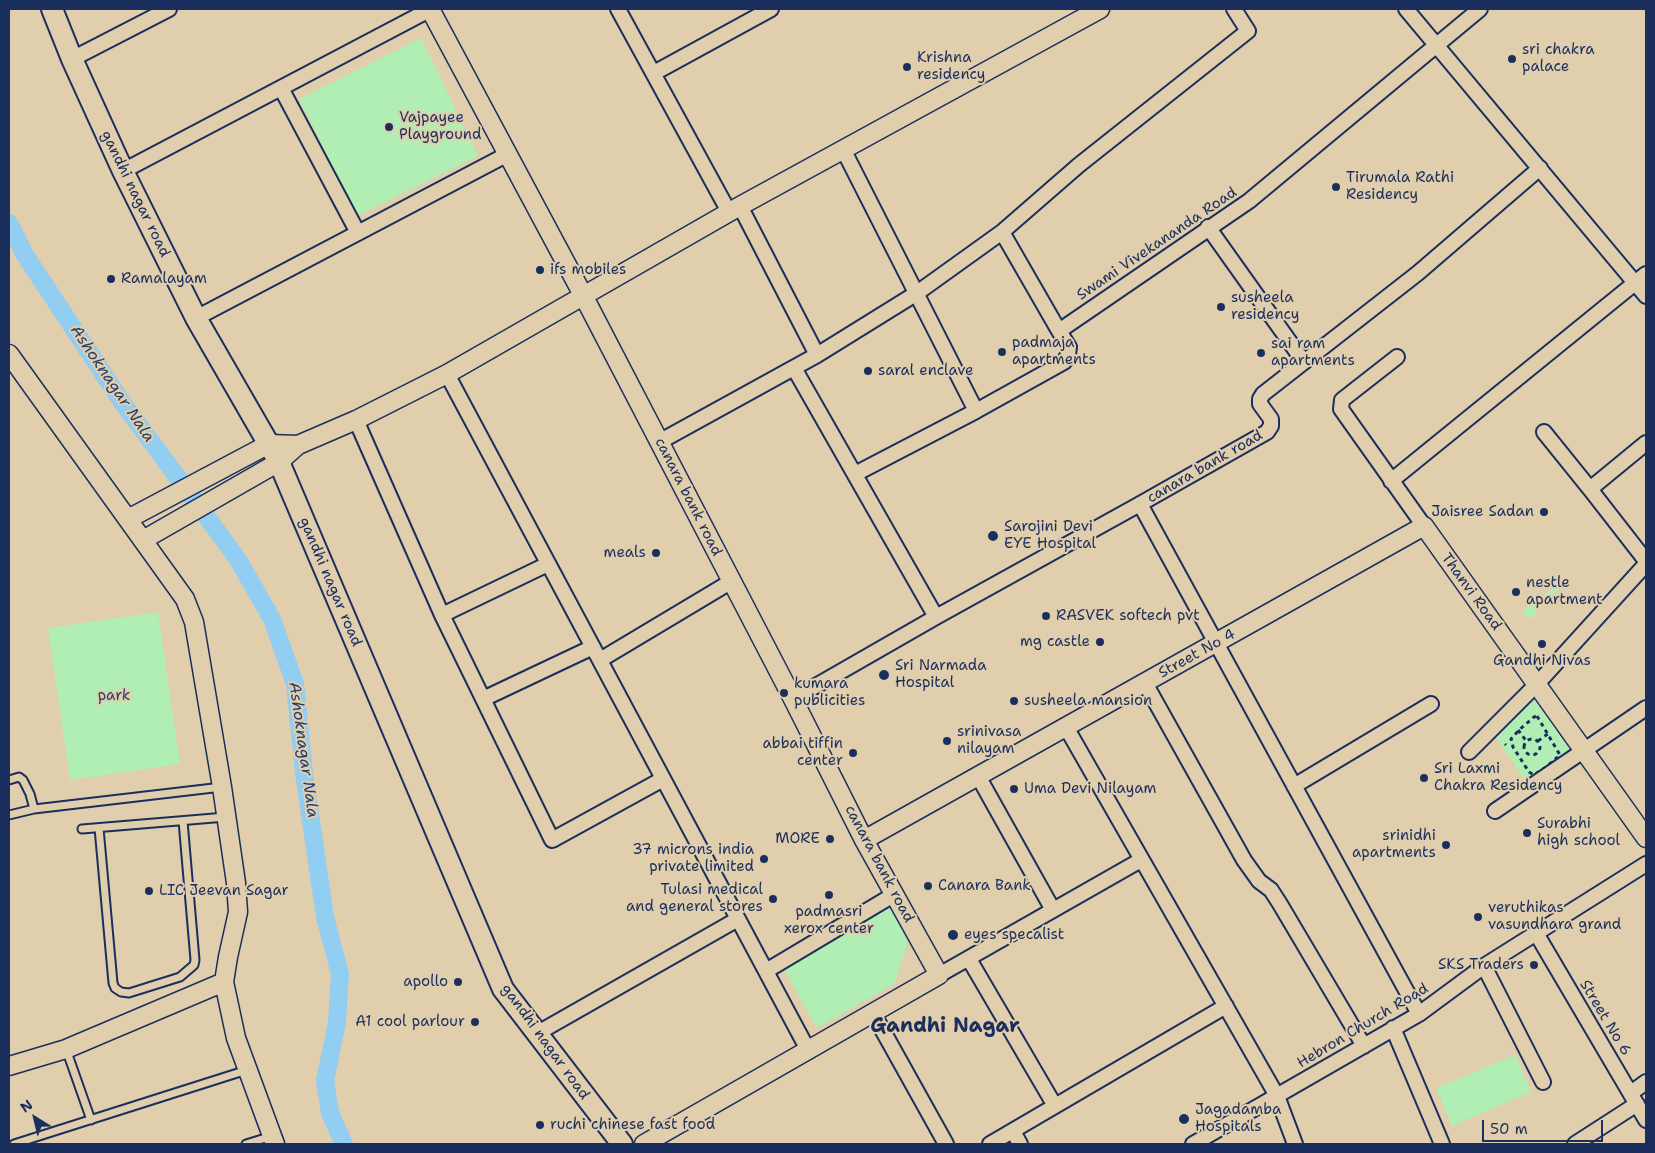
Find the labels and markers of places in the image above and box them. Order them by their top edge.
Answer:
place label: sri chakra palace [1522,41,1595,76]
place label: Krishna residency [917,49,985,84]
marker: sri chakra palace [1506,53,1518,65]
marker: Krishna residency [901,61,913,73]
place label: Vajpayee Playground [399,109,481,144]
marker: Vajpayee Playground [383,121,395,133]
place label: Tirumala Rathi Residency [1346,169,1454,204]
marker: Tirumala Rathi Residency [1330,181,1342,193]
place label: ifs mobiles [550,261,626,279]
marker: ifs mobiles [534,264,546,276]
place label: Ramalayam [121,270,207,288]
marker: Ramalayam [105,273,117,285]
place label: susheela residency [1231,289,1299,324]
marker: susheela residency [1215,301,1227,313]
place label: padmaja apartments [1012,334,1096,369]
place label: sai ram apartments [1271,335,1355,370]
marker: padmaja apartments [996,346,1008,358]
marker: sai ram apartments [1255,347,1267,359]
place label: saral enclave [878,362,974,380]
marker: saral enclave [862,365,874,377]
place label: Jaisree Sadan [1431,503,1534,521]
marker: Jaisree Sadan [1538,506,1550,518]
place label: Sarojini Devi EYE Hospital [1004,518,1096,553]
marker: Sarojini Devi EYE Hospital [986,529,1000,543]
place label: meals [604,544,646,562]
marker: meals [650,547,662,559]
place label: nestle apartment [1526,574,1603,609]
marker: nestle apartment [1510,586,1522,598]
place label: RASVEK softech pvt [1056,607,1200,625]
marker: RASVEK softech pvt [1040,610,1052,622]
place label: mg castle [1020,633,1090,651]
marker: mg castle [1094,636,1106,648]
marker: Gandhi Nivas [1536,638,1548,650]
place label: Gandhi Nivas [1493,652,1591,670]
place label: Sri Narmada Hospital [895,657,987,692]
marker: Sri Narmada Hospital [877,668,891,682]
place label: kumara publicities [794,675,865,710]
marker: kumara publicities [778,687,790,699]
place label: susheela mansion [1024,692,1152,710]
marker: susheela mansion [1008,695,1020,707]
place label: srinivasa nilayam [957,723,1021,758]
place label: abbai tiffin center [763,735,843,770]
marker: srinivasa nilayam [941,735,953,747]
marker: abbai tiffin center [847,747,859,759]
place label: Sri Laxmi Chakra Residency [1434,760,1562,795]
marker: Sri Laxmi Chakra Residency [1418,772,1430,784]
place label: Uma Devi Nilayam [1024,780,1156,798]
marker: Uma Devi Nilayam [1008,783,1020,795]
place label: Surabhi high school [1537,815,1620,850]
place label: srinidhi apartments [1352,827,1436,862]
marker: Surabhi high school [1521,827,1533,839]
place label: MORE [775,830,820,848]
marker: MORE [824,833,836,845]
marker: srinidhi apartments [1440,839,1452,851]
place label: 37 microns india private limited [632,841,754,876]
marker: 37 microns india private limited [758,853,770,865]
place label: Canara Bank [938,877,1031,895]
marker: Canara Bank [922,880,934,892]
place label: Tulasi medical and general stores [626,881,763,916]
place label: LIC Jeevan Sagar [159,882,289,900]
marker: LIC Jeevan Sagar [143,885,155,897]
marker: padmasri xerox center [823,889,835,901]
marker: Tulasi medical and general stores [767,893,779,905]
place label: veruthikas vasundhara grand [1488,899,1621,934]
place label: padmasri xerox center [784,903,874,938]
marker: veruthikas vasundhara grand [1472,911,1484,923]
place label: eyes specalist [964,926,1064,944]
marker: eyes specalist [946,928,960,942]
place label: SKS Traders [1438,956,1524,974]
marker: SKS Traders [1528,959,1540,971]
place label: apollo [403,973,448,991]
marker: apollo [452,976,464,988]
place label: A1 cool parlour [355,1013,465,1031]
marker: A1 cool parlour [469,1016,481,1028]
place label: Jagadamba Hospitals [1195,1101,1281,1136]
marker: Jagadamba Hospitals [1177,1112,1191,1126]
place label: ruchi chinese fast food [550,1116,715,1134]
marker: ruchi chinese fast food [534,1119,546,1131]

